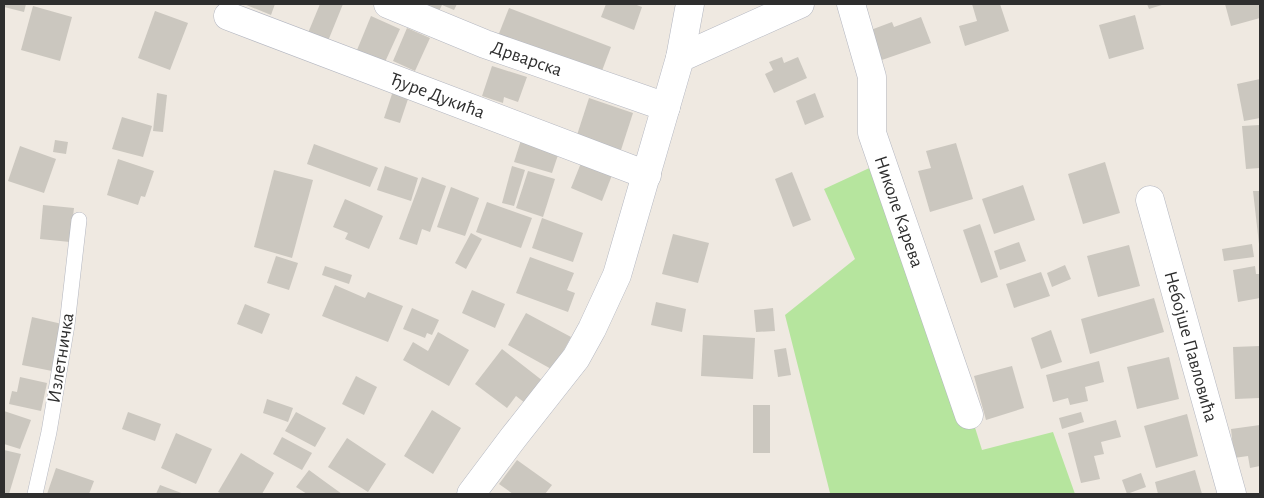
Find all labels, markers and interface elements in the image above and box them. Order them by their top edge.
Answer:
street label: Дрварска [489,37,565,80]
street label: Ђуре Дукића [388,69,488,122]
street label: Николе Карева [871,153,927,270]
street label: Небојше Павловића [1161,269,1221,424]
street label: Излетничка [44,311,78,405]

